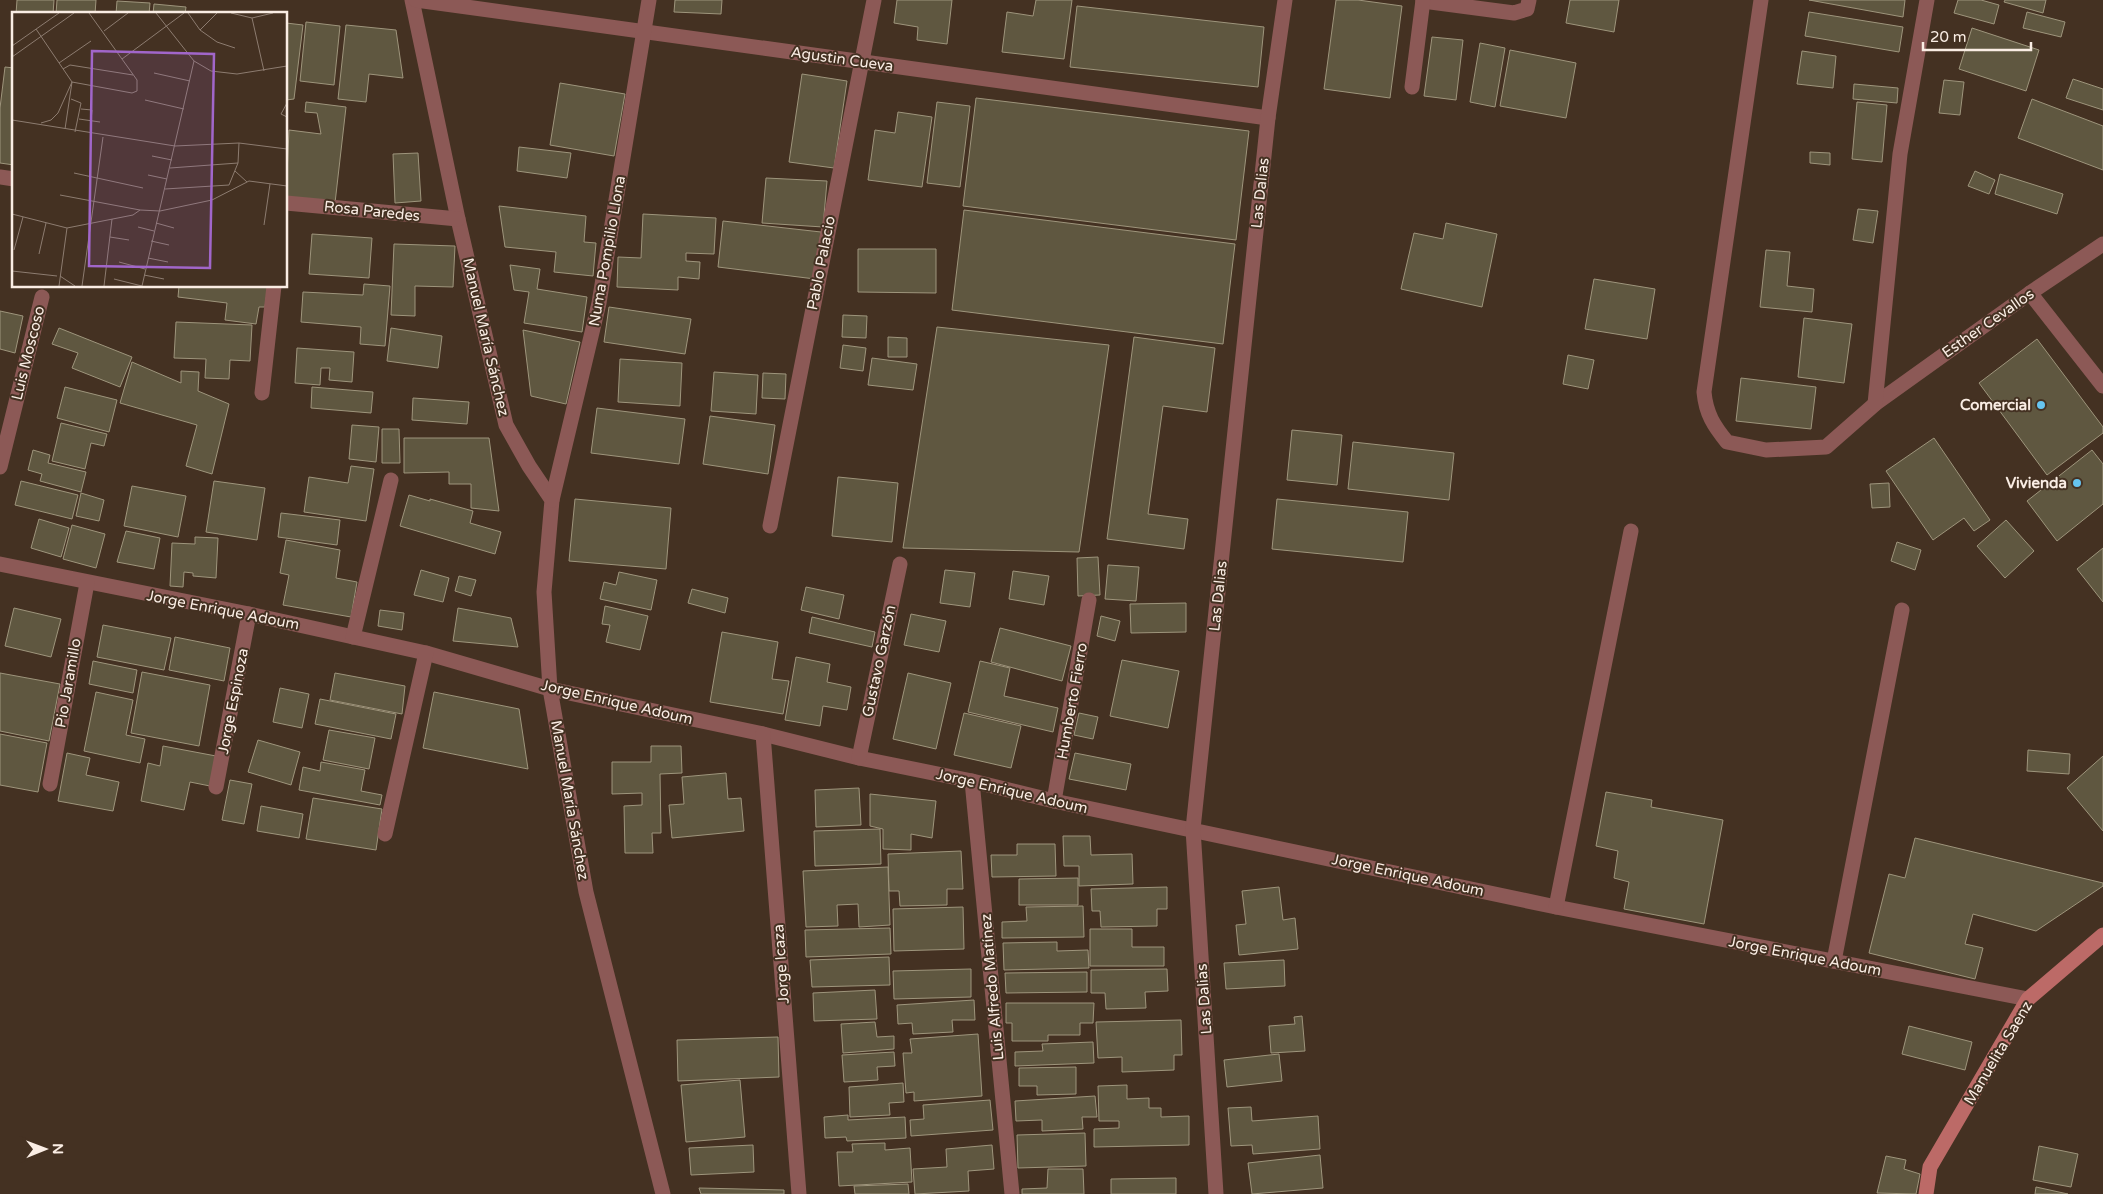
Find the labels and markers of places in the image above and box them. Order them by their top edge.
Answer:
place label: Comercial [1960,396,2031,414]
marker: Comercial [2035,399,2047,411]
place label: Vivienda [2006,474,2067,492]
marker: Vivienda [2071,477,2083,489]

